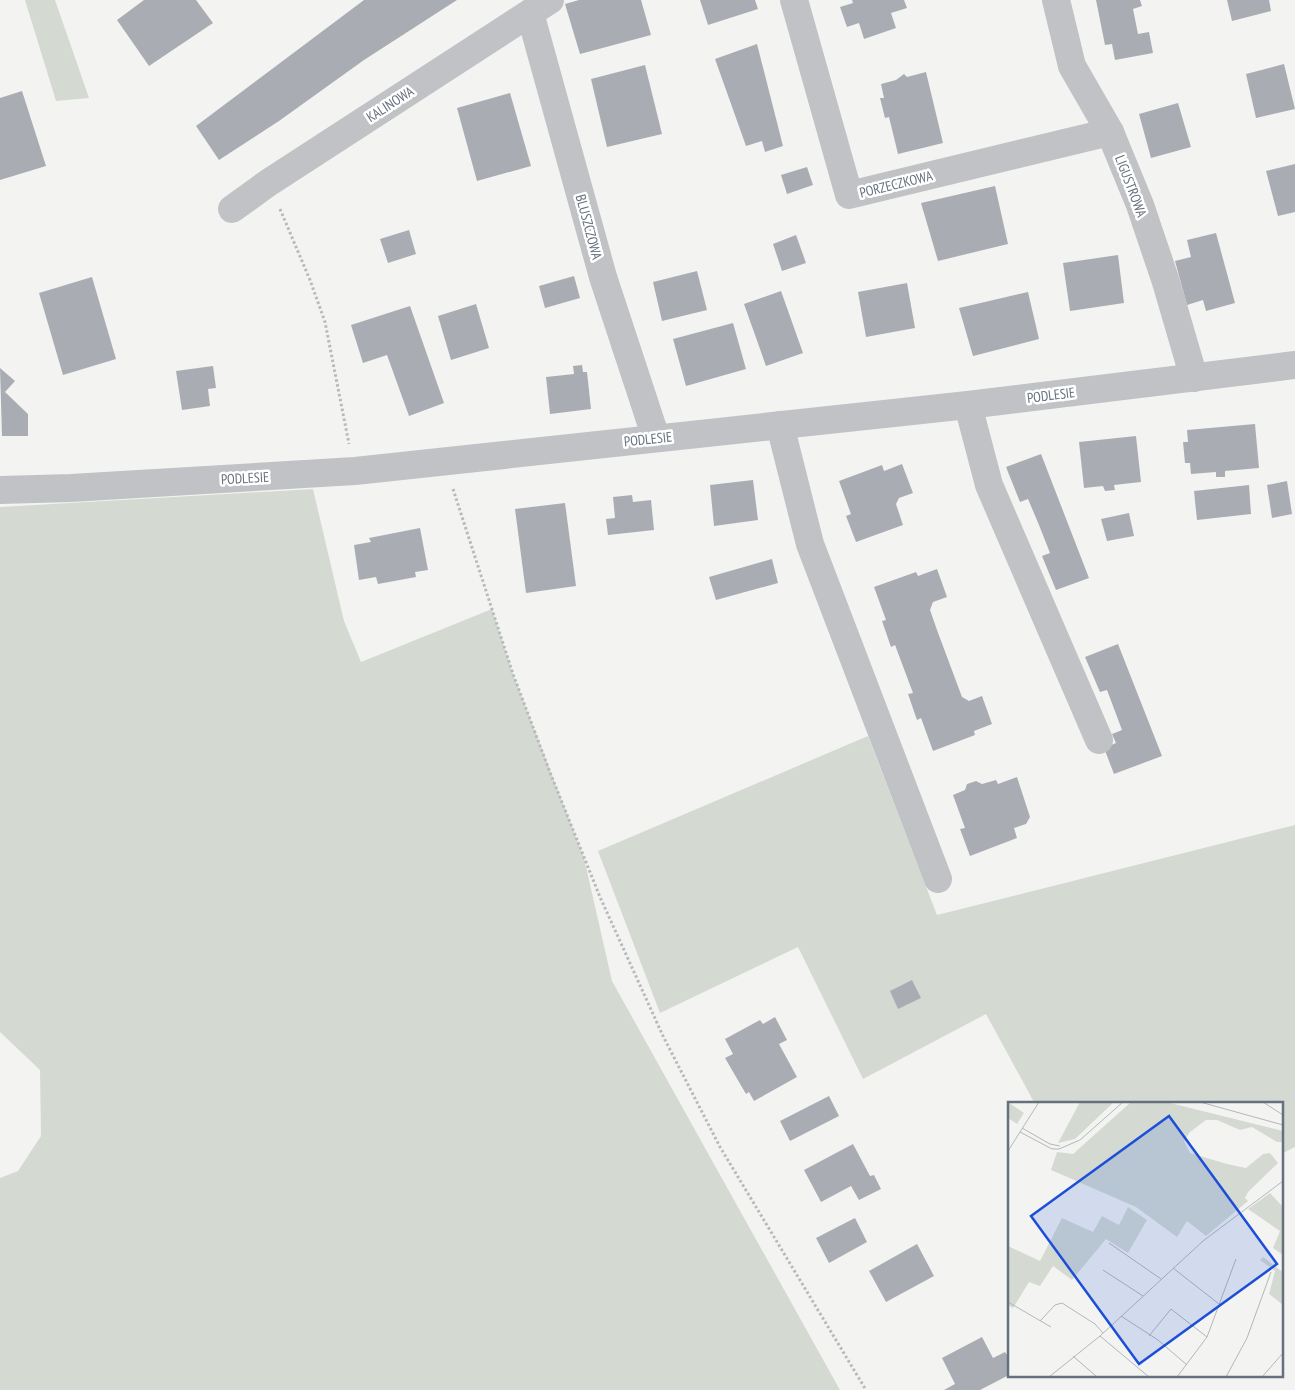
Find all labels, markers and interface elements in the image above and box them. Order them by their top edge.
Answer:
street label: KALINOWA [363,82,417,126]
street label: LIGUSTROWA [1111,152,1151,220]
street label: PORZECZKOWA [858,166,935,202]
street label: BLUSZCZOWA [572,192,606,262]
street label: PODLESIE [1026,383,1076,407]
street label: PODLESIE [623,428,673,450]
street label: PODLESIE [220,468,270,488]
inset map [1008,1102,1282,1378]

